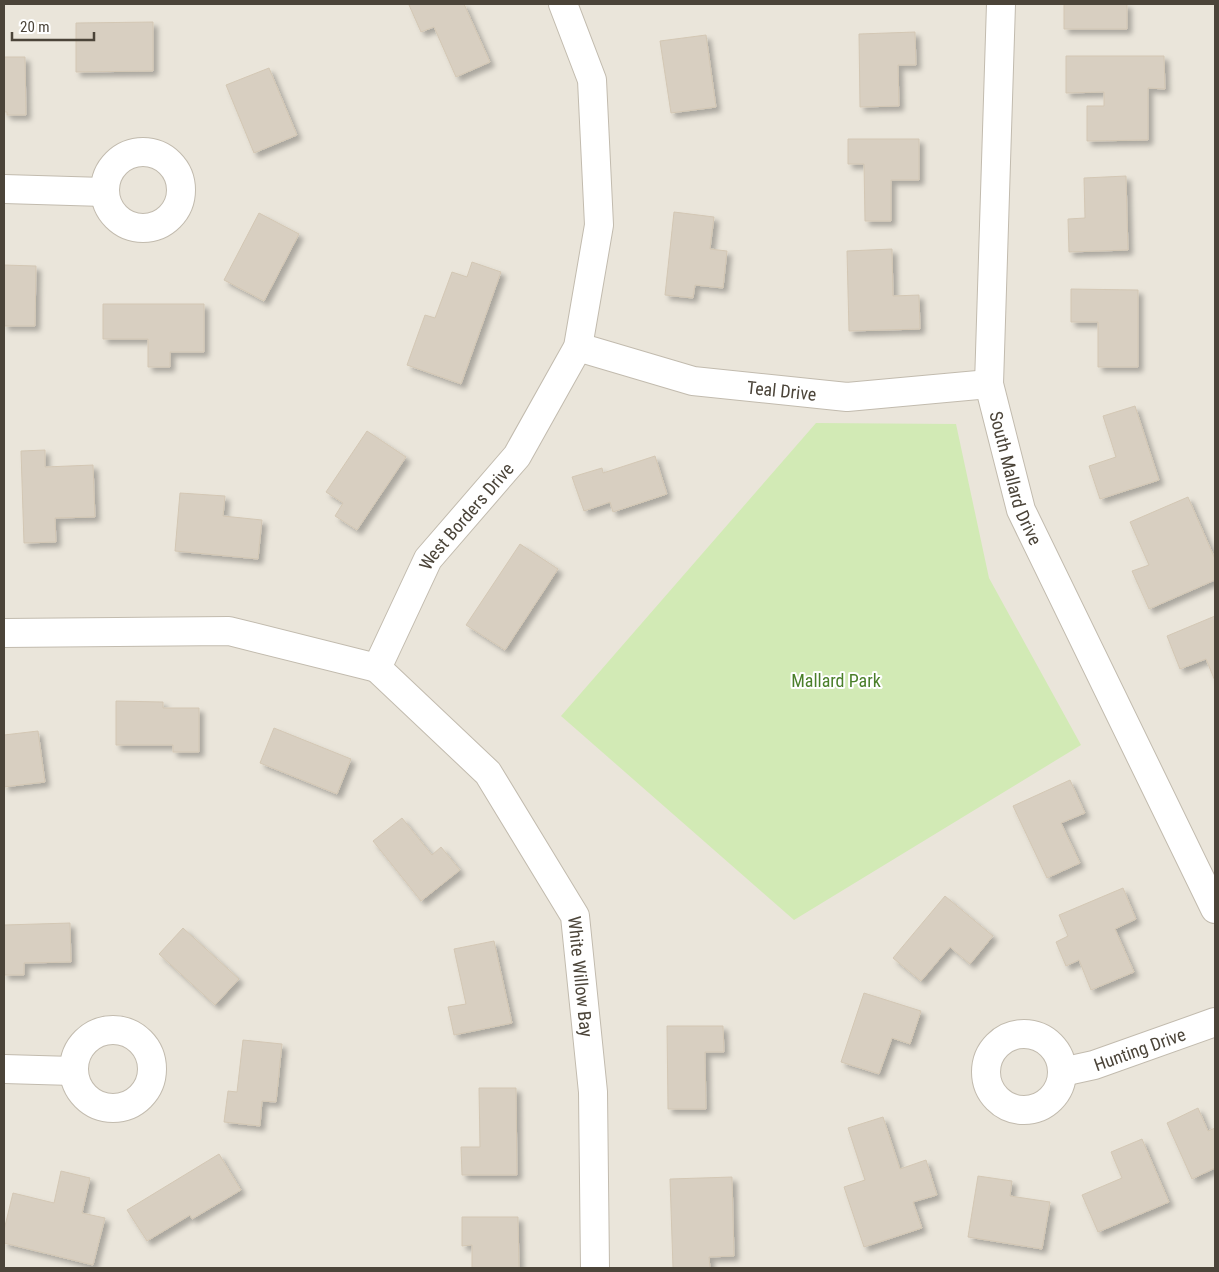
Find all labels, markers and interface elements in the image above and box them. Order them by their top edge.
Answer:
scale bar [12,10,95,42]
text: 20 m [20,18,50,36]
street label: Teal Drive [746,376,817,404]
street label: South Mallard Drive [986,409,1047,548]
street label: West Borders Drive [414,458,517,573]
park label: Mallard Park [791,670,881,691]
street label: White Willow Bay [565,915,598,1038]
street label: Hunting Drive [1091,1023,1188,1075]

